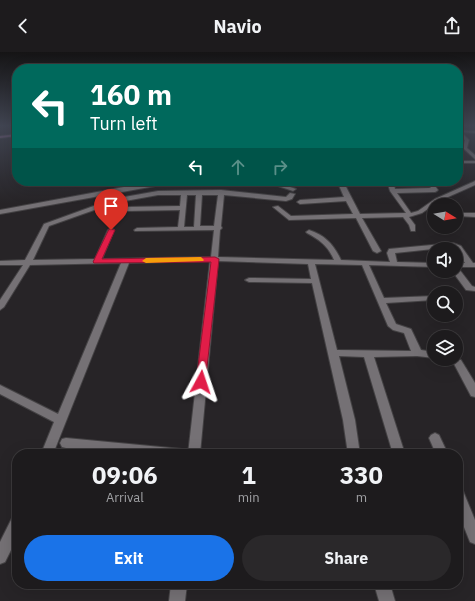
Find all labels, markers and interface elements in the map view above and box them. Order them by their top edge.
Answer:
icon: back [12,15,34,37]
text: Navio [213,15,262,38]
icon: share [441,15,463,37]
text: 160 m [90,76,172,113]
icon: left [24,80,76,132]
text: Turn left [90,112,158,135]
icon: left [185,156,207,178]
icon: ahead [227,156,249,178]
icon: right [269,156,291,178]
pin [94,189,128,230]
icon: arrive [100,195,122,217]
north arrow [427,198,463,234]
map controls [427,198,463,366]
button: sound [427,242,463,278]
button: search [427,286,463,322]
button: layers [427,330,463,366]
position arrow [180,361,222,403]
text: 09:06 [92,459,158,491]
text: 1 [241,459,256,491]
text: 330 [340,459,383,491]
text: Arrival [106,489,144,506]
text: min [238,489,260,506]
text: m [356,489,367,506]
button: Exit [24,535,234,581]
button: Share [242,535,451,581]

